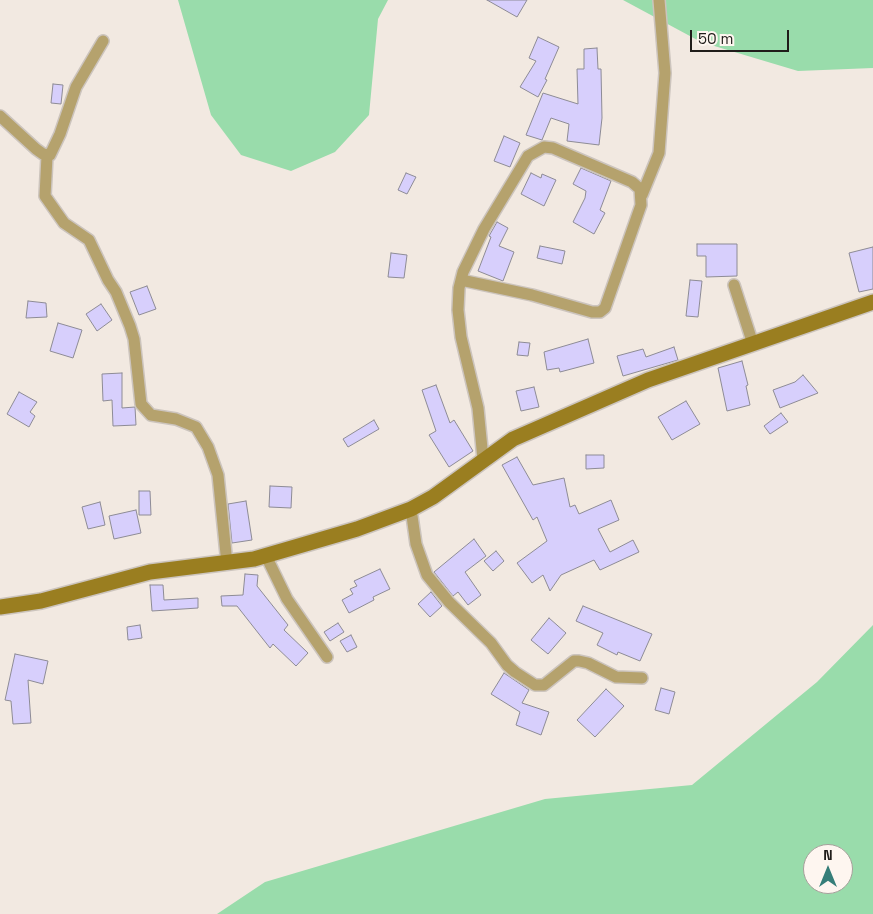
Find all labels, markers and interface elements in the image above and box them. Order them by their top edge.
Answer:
scale bar [693,20,792,52]
text: 50 m [698,29,733,48]
north arrow [803,844,853,894]
text: N [823,846,833,864]

